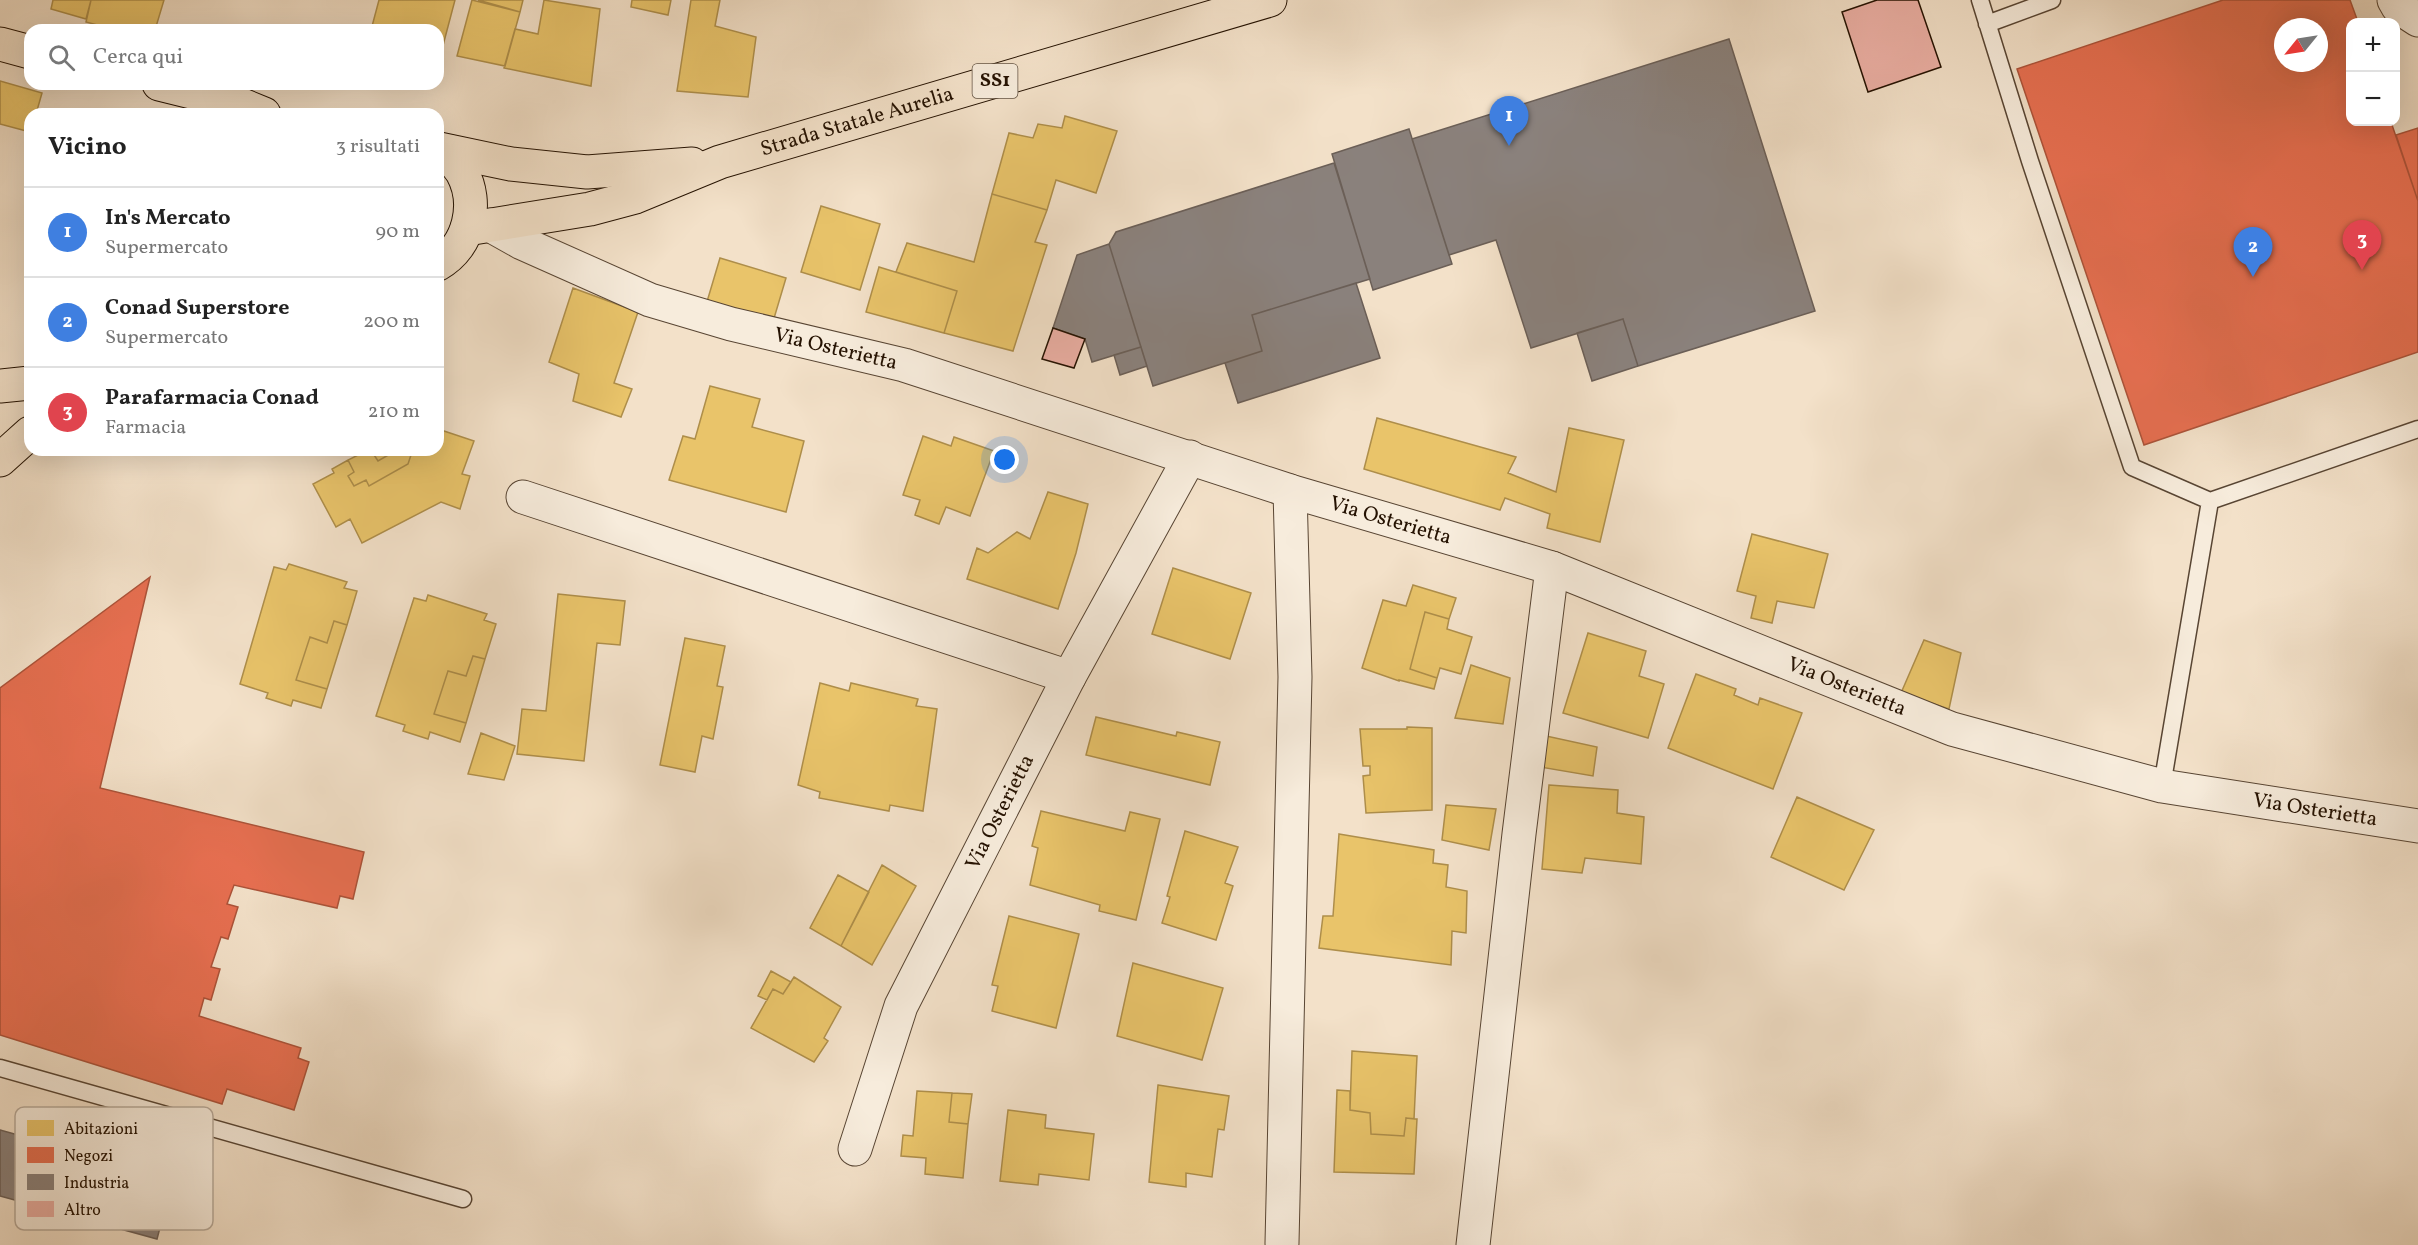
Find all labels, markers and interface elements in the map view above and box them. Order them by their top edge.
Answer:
north arrow [2274,18,2328,72]
map controls [2346,18,2400,126]
button: + [2346,18,2400,72]
search box [24,24,444,90]
icon: search [45,41,78,74]
text: Cerca qui [93,42,183,73]
road number: SS1 [972,64,1018,98]
button: − [2346,72,2400,126]
street label: Strada Statale Aurelia [757,79,957,164]
pin: 1 [1490,96,1528,146]
text: Vicino [48,129,127,165]
text: 3 risultati [336,133,420,161]
text: In's Mercato [105,203,231,234]
text: 1 [63,218,72,246]
text: 90 m [376,218,420,246]
pin: 3 [2342,220,2382,270]
pin: 2 [2234,228,2272,277]
text: Supermercato [105,234,228,262]
text: Conad Superstore [105,293,289,324]
text: 2 [62,308,73,336]
text: 200 m [363,308,420,336]
street label: Via Osterietta [771,320,900,377]
text: Supermercato [105,324,228,352]
text: Parafarmacia Conad [105,383,319,414]
text: 3 [62,398,73,426]
text: 210 m [368,398,420,426]
text: Farmacia [105,414,186,442]
your location [990,445,1019,474]
street label: Via Osterietta [1326,489,1455,552]
street label: Via Osterietta [1783,650,1911,724]
street label: Via Osterietta [958,749,1042,875]
street label: Via Osterietta [2251,786,2380,834]
legend [15,1107,213,1230]
text: Abitazioni [64,1119,138,1141]
text: Negozi [64,1146,113,1168]
text: Industria [64,1173,129,1195]
text: Altro [64,1200,101,1222]

